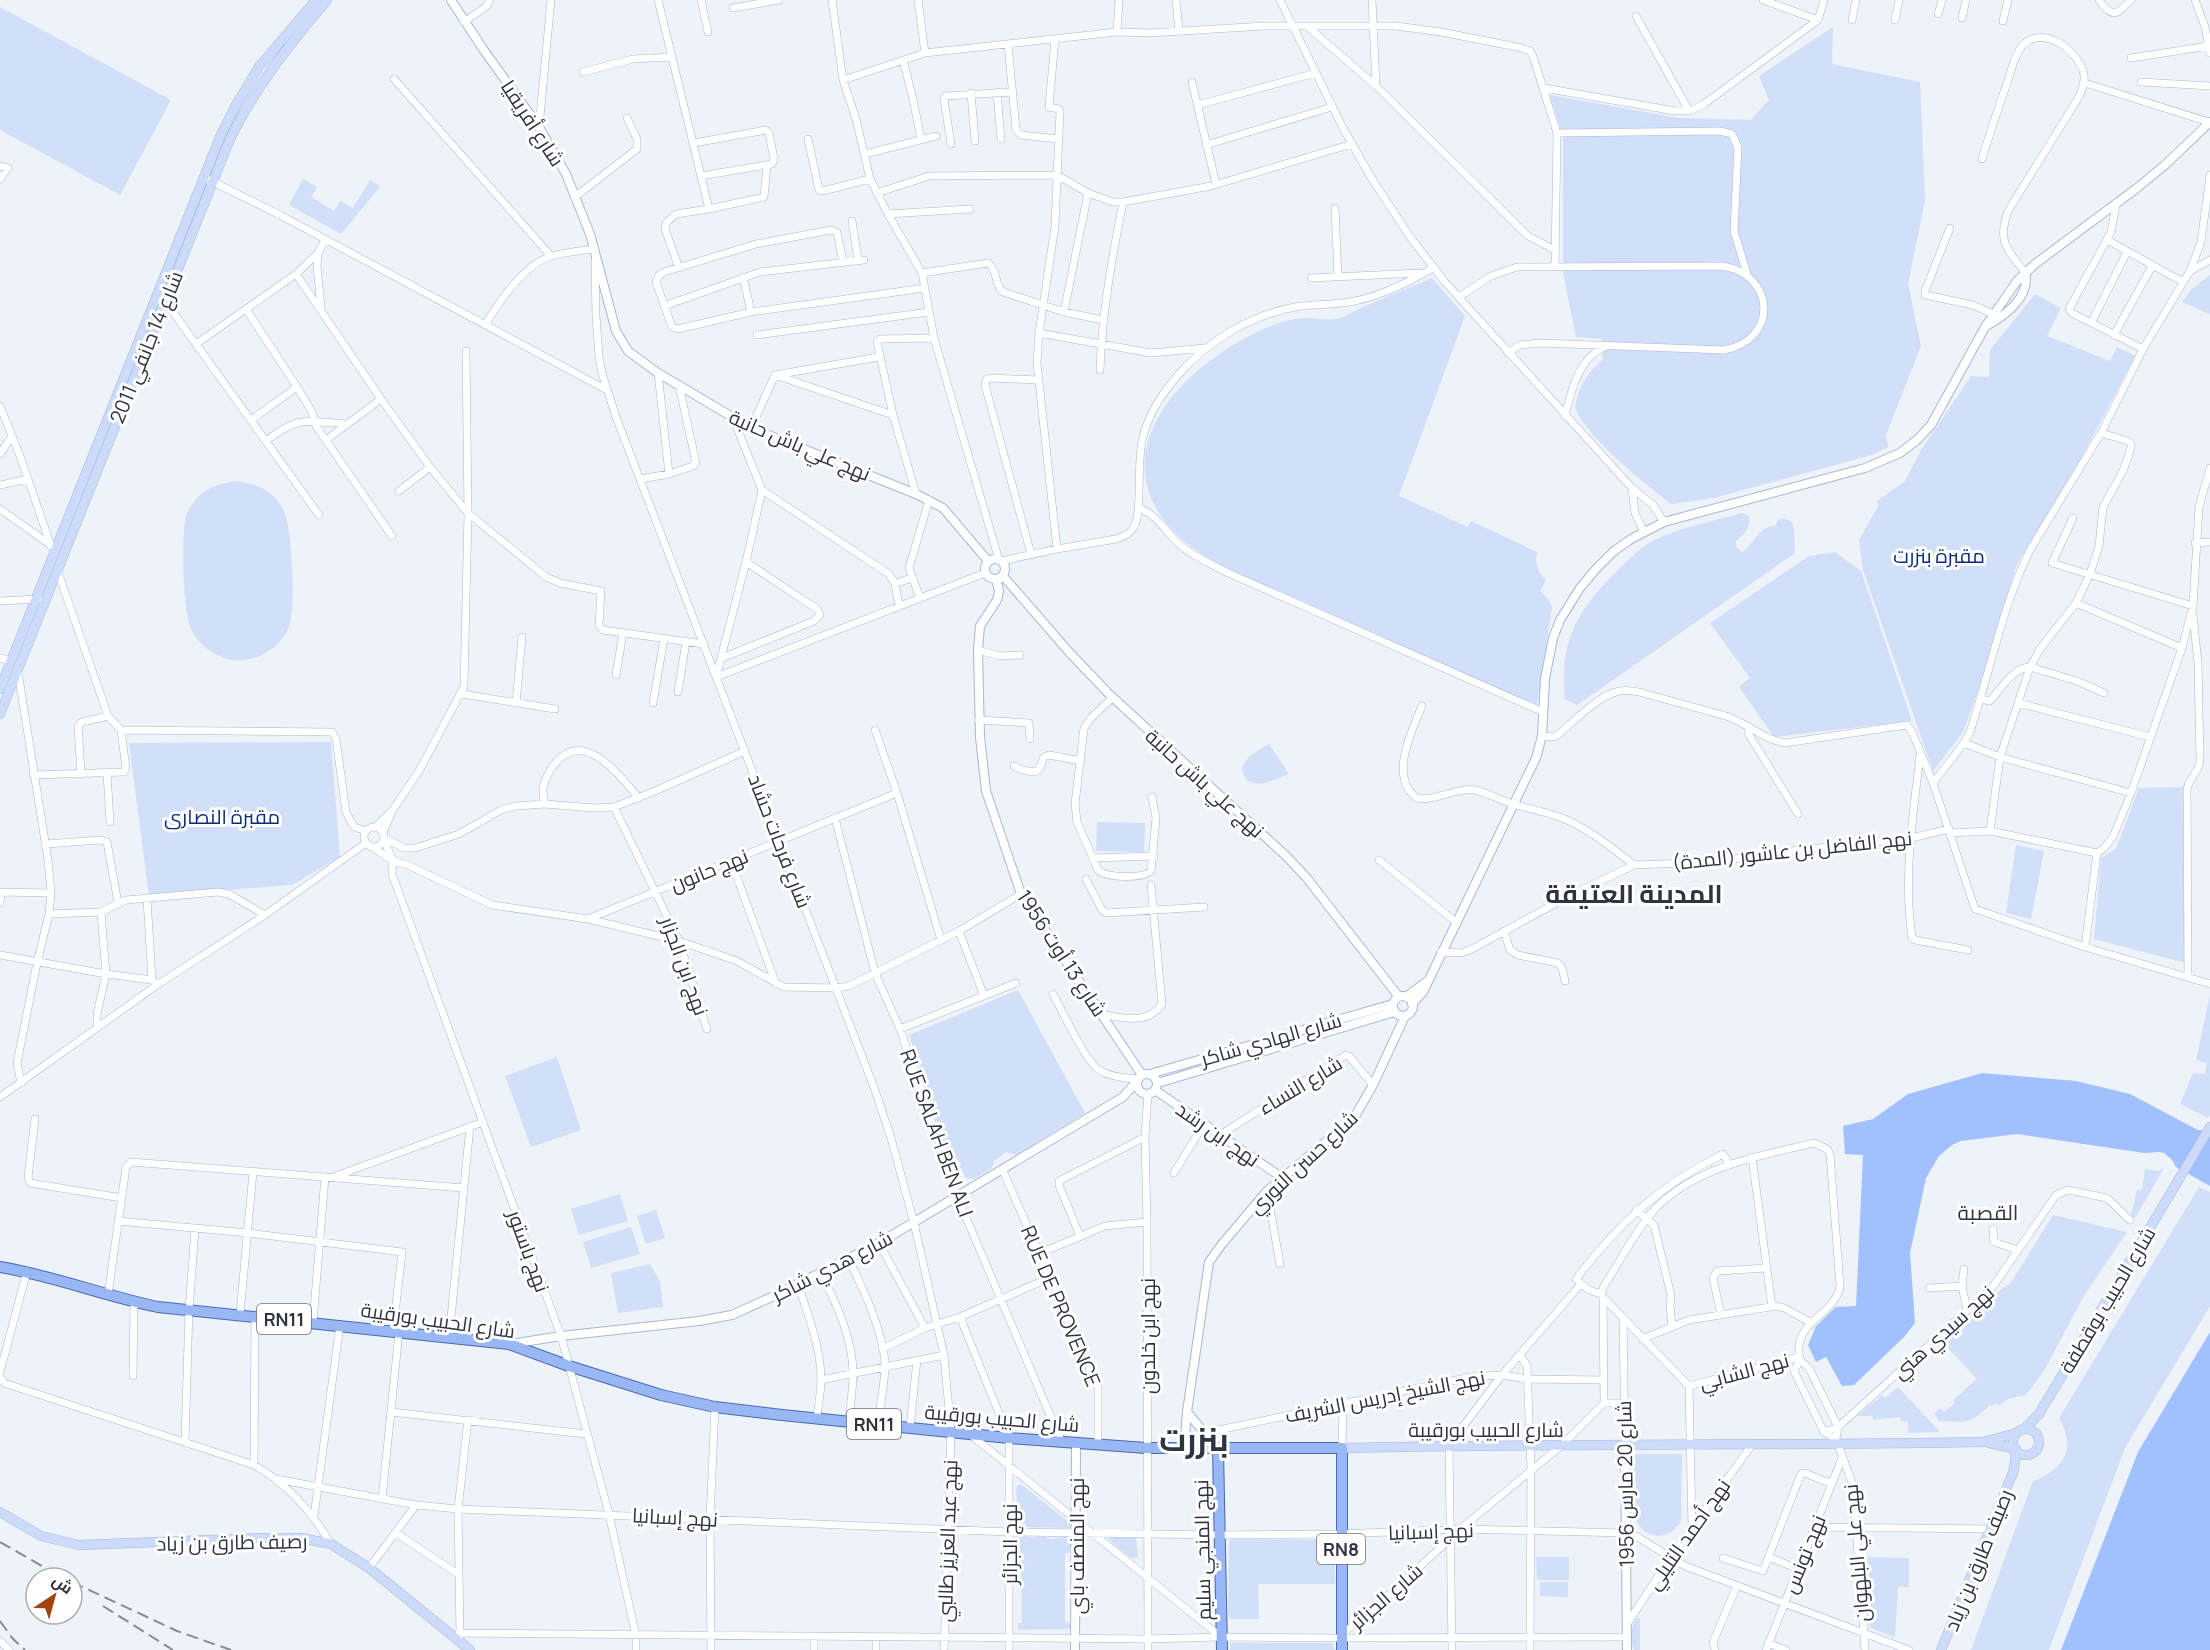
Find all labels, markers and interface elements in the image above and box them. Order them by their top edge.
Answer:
street label: شارع أفريقيا [494,75,571,172]
street label: شارع 14 جانفي 2011 [103,267,192,428]
street label: نهج علي باش حانبة [724,403,875,490]
park label: مقبرة بنزرت [1893,542,1985,569]
street label: نهج علي باش حانبة [1138,722,1270,846]
street label: شارع فرحات حشاد [741,770,818,912]
park label: مقبرة النصارى [164,803,280,830]
street label: نهج الفاضل بن عاشور (المدة) [1671,824,1913,877]
street label: نهج حانون [666,842,753,899]
district label: المدينة العتيقة [1545,875,1723,911]
street label: شارع 13 أوت 1956 [1010,884,1113,1022]
street label: نهج ابن الجزار [653,912,715,1020]
street label: شارع الهادي شاكر [1197,1006,1345,1075]
street label: RUE SALAH BEN ALI [894,1045,980,1221]
street label: شارع النساء [1253,1049,1348,1122]
street label: نهج ابن رشد [1170,1095,1265,1173]
street label: شارع حسن النوري [1243,1104,1366,1222]
district label: القصبة [1957,1198,2019,1226]
street label: نهج باستور [500,1205,556,1296]
street label: RUE DE PROVENCE [1015,1221,1107,1391]
street label: شارع الحبيب بوقطفة [2053,1222,2162,1379]
street label: شارع هدي شاكر [766,1224,898,1311]
street label: نهج ابن خلدون [1134,1278,1162,1394]
street label: نهج سيدي هني [1886,1279,2002,1387]
street label: شارع الحبيب بورقيبة [359,1296,517,1345]
road number: RN11 [257,1304,311,1334]
street label: نهج الشابي [1696,1346,1793,1399]
street label: نهج الشيخ إدريس الشريف [1282,1363,1488,1430]
street label: شارع الحبيب بورقيبة [923,1398,1081,1439]
street label: شارع 20 مارس 1956 [1610,1400,1641,1568]
road number: RN11 [847,1409,901,1439]
street label: شارع الحبيب بورقيبة [1408,1416,1564,1444]
district label: بنزرت [1159,1417,1229,1461]
street label: نهج عبد العزيز طالبي [931,1459,966,1623]
street label: نهج أحمد التليلي [1640,1473,1739,1597]
street label: نهج المنصف باي [1063,1478,1093,1614]
street label: نهج المنجي سليم [1187,1479,1220,1621]
street label: نهج علي البلهوان [1837,1483,1878,1623]
street label: رصيف طارق بن زياد [1937,1485,2019,1635]
street label: نهج إسبانيا [631,1501,719,1534]
street label: نهج الجزائر [996,1504,1024,1585]
street label: نهج تونس [1776,1511,1833,1598]
street label: نهج إسبانيا [1388,1516,1474,1547]
street label: رصيف طارق بن زياد [156,1527,308,1557]
road number: RN8 [1317,1534,1365,1564]
street label: شارع الجزائر [1343,1557,1429,1637]
north arrow [24,1566,84,1626]
text: ش [48,1569,78,1599]

